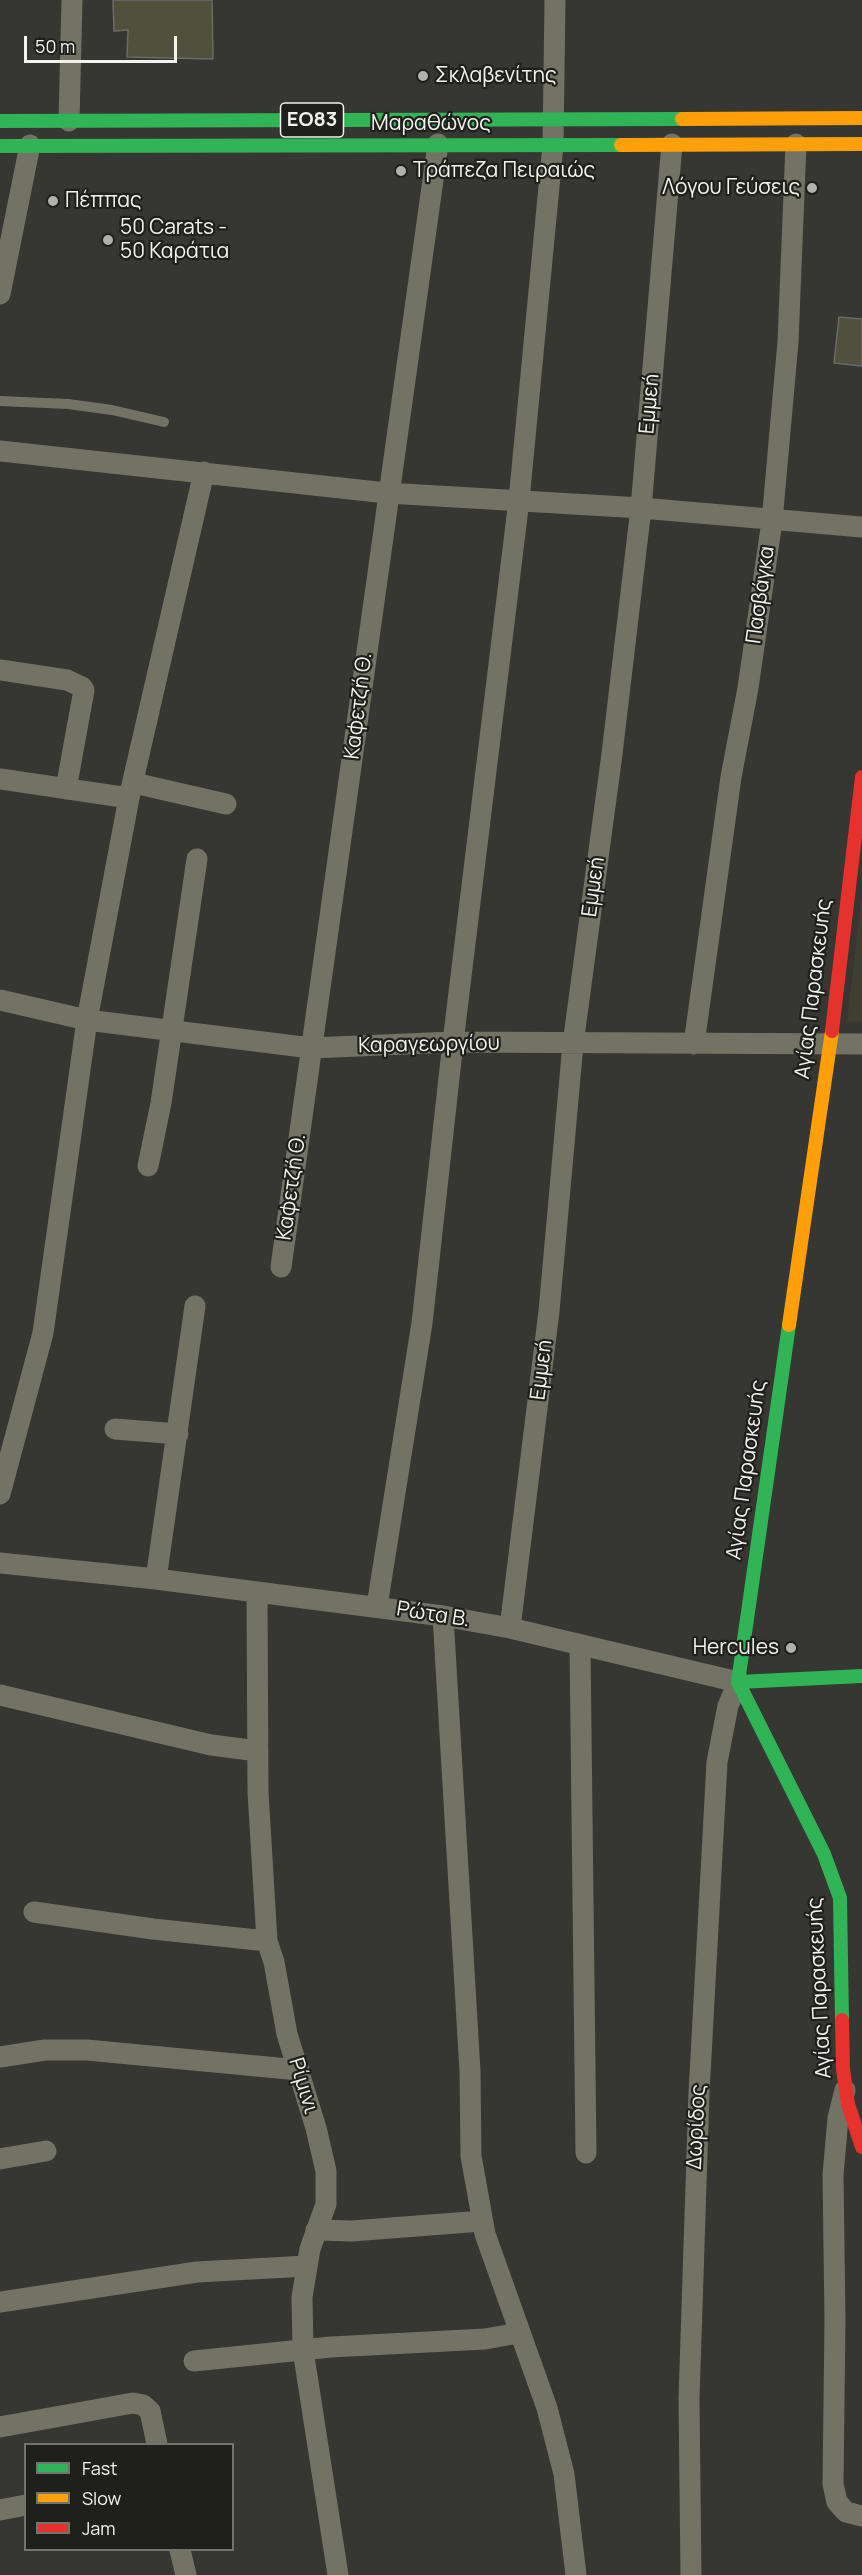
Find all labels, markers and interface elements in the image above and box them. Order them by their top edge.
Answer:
scale bar [27,24,180,62]
text: 50 m [35,34,75,58]
place label: Σκλαβενίτης [435,63,557,89]
marker: Σκλαβενίτης [416,69,430,83]
road number: ΕΟ83 [280,103,344,137]
street label: Μαραθώνος [371,111,491,137]
place label: Τράπεζα Πειραιώς [413,158,595,184]
marker: Τράπεζα Πειραιώς [394,164,408,178]
place label: Λόγου Γεύσεις [662,175,800,201]
marker: Λόγου Γεύσεις [805,181,819,195]
place label: Πέππας [65,188,142,214]
marker: Πέππας [46,194,60,208]
place label: 50 Carats - 50 Καράτια [120,215,229,265]
marker: 50 Carats - 50 Καράτια [101,233,115,247]
street label: Εμμεή [635,373,665,435]
street label: Πασβάγκα [742,545,780,645]
street label: Καφετζή Θ. [340,651,378,761]
street label: Εμμεή [577,855,611,919]
street label: Αγίας Παρασκευής [790,898,838,1080]
street label: Καραγεωργίου [358,1031,500,1059]
street label: Καφετζή Θ. [272,1132,312,1242]
street label: Εμμεή [526,1338,558,1402]
street label: Αγίας Παρασκευής [722,1379,772,1561]
street label: Ρώτα Β. [395,1597,471,1633]
place label: Hercules [693,1635,779,1661]
marker: Hercules [784,1641,798,1655]
street label: Αγίας Παρασκευής [803,1897,837,2079]
street label: Ρίμινι [283,2055,323,2117]
street label: Δωρίδος [682,2084,712,2170]
legend [24,2443,234,2551]
text: Fast [82,2456,117,2480]
text: Slow [82,2486,121,2510]
text: Jam [82,2516,116,2540]

